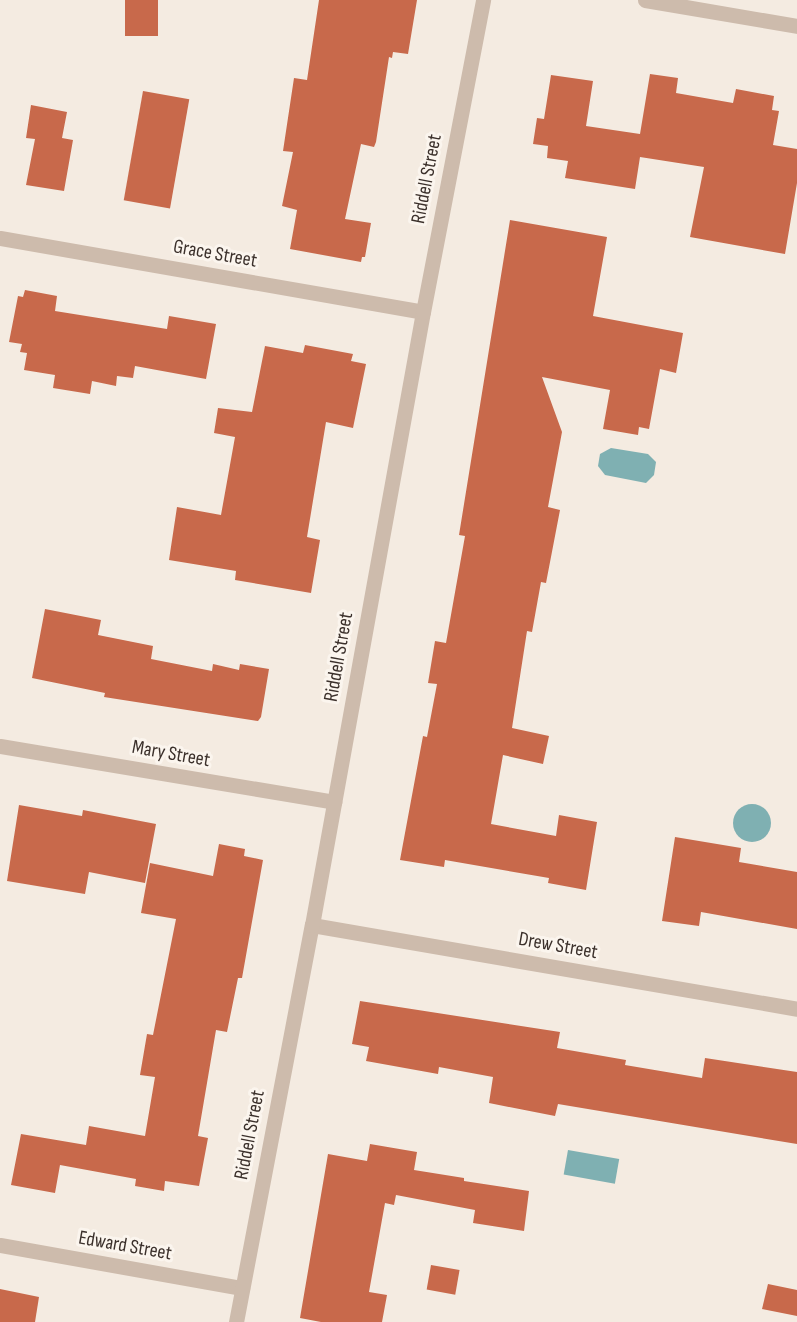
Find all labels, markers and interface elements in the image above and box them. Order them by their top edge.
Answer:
street label: Riddell Street [407,132,447,226]
street label: Grace Street [171,235,259,273]
street label: Riddell Street [319,610,359,704]
street label: Mary Street [130,735,212,773]
street label: Drew Street [517,927,599,965]
street label: Riddell Street [230,1088,270,1182]
street label: Edward Street [77,1226,173,1266]

